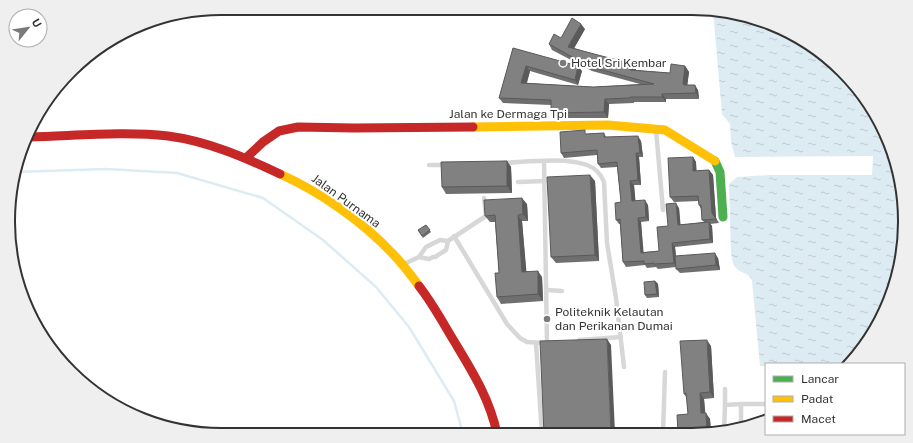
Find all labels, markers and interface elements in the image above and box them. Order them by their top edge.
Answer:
north arrow [8,8,48,48]
text: U [29,17,44,29]
place label: Hotel Sri Kembar [571,56,667,70]
marker: Hotel Sri Kembar [558,58,568,68]
street label: Jalan ke Dermaga Tpi [449,107,567,121]
street label: Jalan Purnama [309,171,383,231]
place label: Politeknik Kelautan dan Perikanan Dumai [555,305,673,333]
marker: Politeknik Kelautan dan Perikanan Dumai [542,314,552,324]
legend [765,363,905,435]
text: Lancar [801,372,839,386]
text: Padat [801,392,834,406]
text: Macet [801,412,836,426]

